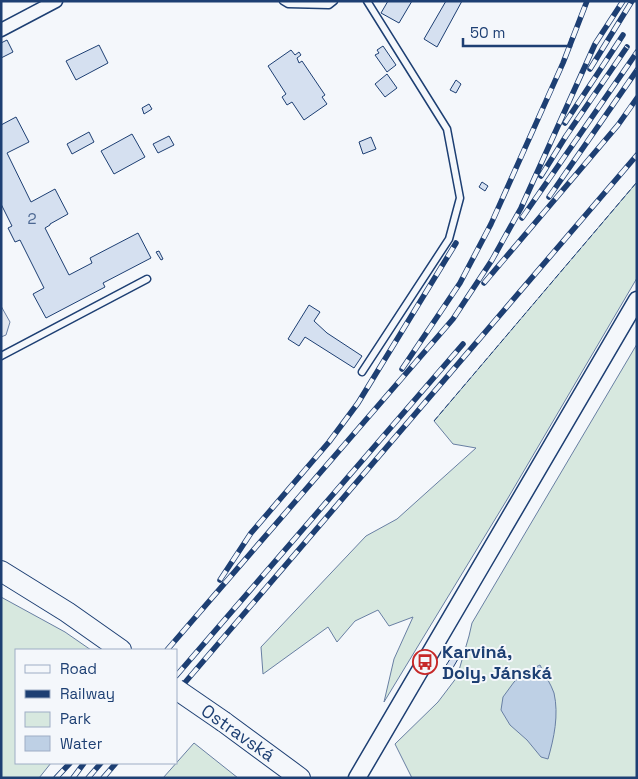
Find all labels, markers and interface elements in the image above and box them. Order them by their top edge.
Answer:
scale bar [463,15,570,47]
text: 50 m [470,23,505,42]
house number: 2 [27,209,37,228]
place label: Karviná, Doly, Jánská [442,640,552,684]
legend [15,649,178,764]
bus stop icon: Karviná, Doly, Jánská [412,649,438,675]
text: Road [60,659,97,678]
text: Railway [60,684,115,703]
street label: Ostravská [197,699,280,766]
text: Park [60,709,91,728]
text: Water [60,734,103,753]

